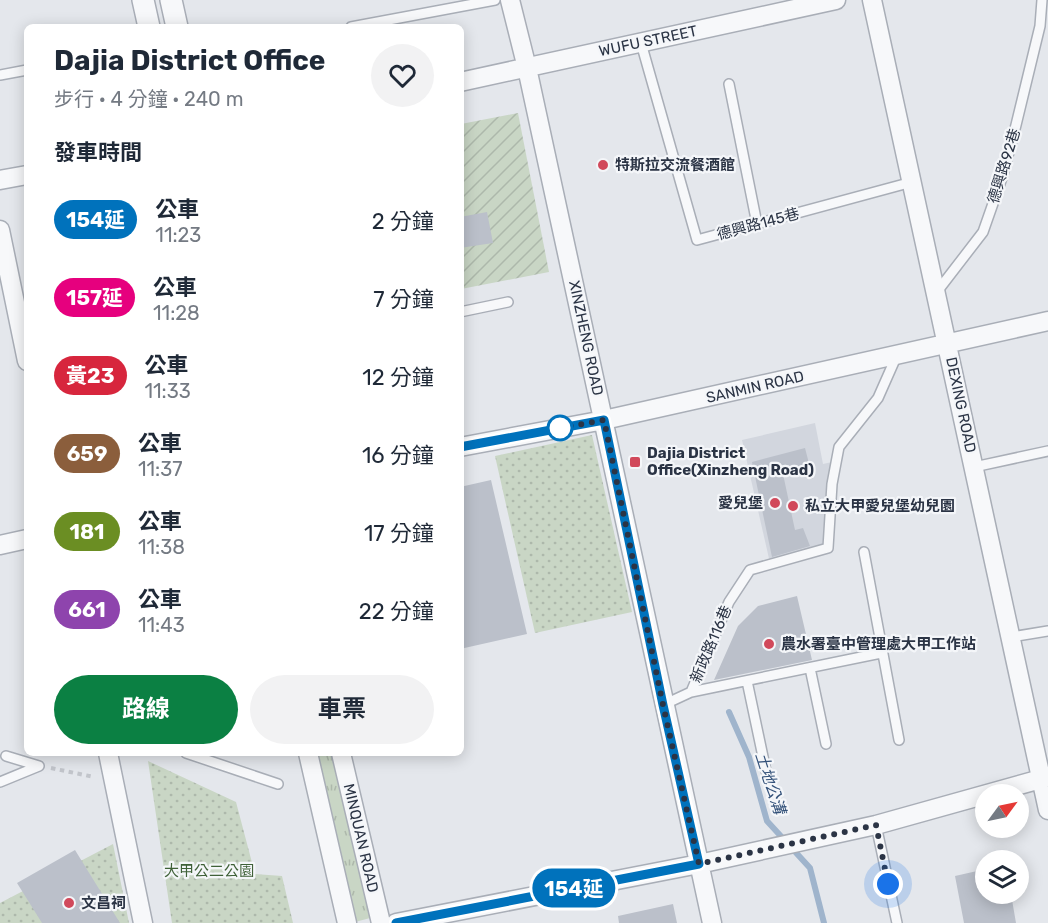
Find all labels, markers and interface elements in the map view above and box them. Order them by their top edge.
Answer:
street label: WUFU STREET [597,22,699,60]
text: Dajia District Office [54,44,326,77]
button: heart [371,44,434,107]
text: 步行 · 4 分鐘 · 240 m [54,87,243,111]
street label: 德興路92巷 [984,126,1024,206]
text: 發車時間 [54,139,142,166]
place label: 特斯拉交流餐酒館 [615,156,735,174]
marker: 特斯拉交流餐酒館 [596,158,610,172]
text: 公車 [155,196,199,223]
street label: 德興路145巷 [715,204,801,244]
text: 154延 [66,207,125,232]
text: 2 分鐘 [372,208,434,235]
text: 11:23 [155,223,201,247]
text: 公車 [153,274,197,301]
street label: XINZHENG ROAD [565,279,607,397]
text: 157延 [66,285,123,310]
text: 7 分鐘 [373,286,434,313]
text: 11:28 [153,301,200,325]
text: 公車 [145,352,189,379]
street label: DEXING ROAD [942,355,980,455]
text: 黃23 [66,363,115,388]
text: 12 分鐘 [362,364,434,391]
street label: SANMIN ROAD [704,367,806,407]
text: 11:33 [145,379,191,403]
unlabelled marker [547,415,573,441]
text: 公車 [138,430,182,457]
text: 659 [67,441,107,466]
text: 16 分鐘 [362,442,434,469]
place label: Dajia District Office(Xinzheng Road) [647,444,814,479]
marker: Dajia District Office(Xinzheng Road) [628,455,642,469]
text: 11:37 [138,457,183,481]
place label: 愛兒堡 [718,494,763,512]
marker: 愛兒堡 [768,496,782,510]
place label: 私立大甲愛兒堡幼兒園 [805,497,955,515]
marker: 私立大甲愛兒堡幼兒園 [786,499,800,513]
text: 公車 [138,508,182,535]
text: 181 [69,519,105,544]
text: 17 分鐘 [364,520,434,547]
text: 11:38 [138,535,185,559]
text: 公車 [138,586,182,613]
text: 661 [68,597,106,622]
text: 22 分鐘 [359,598,434,625]
street label: 新政路116巷 [687,603,735,685]
text: 11:43 [138,613,185,637]
place label: 農水署臺中管理處大甲工作站 [781,635,976,653]
marker: 農水署臺中管理處大甲工作站 [762,637,776,651]
button: 路線 [54,675,238,744]
button: 車票 [250,675,434,744]
water label: 土地公溝 [752,750,790,818]
street label: MINQUAN ROAD [340,782,382,894]
north arrow [975,784,1029,838]
map controls [975,784,1029,904]
button: layers [975,850,1029,904]
park label: 大甲公二公園 [164,862,254,880]
line badge: 154延 [532,868,616,908]
your location [873,869,903,899]
text: 154延 [544,876,604,901]
place label: 文昌祠 [81,894,126,912]
marker: 文昌祠 [62,896,76,910]

